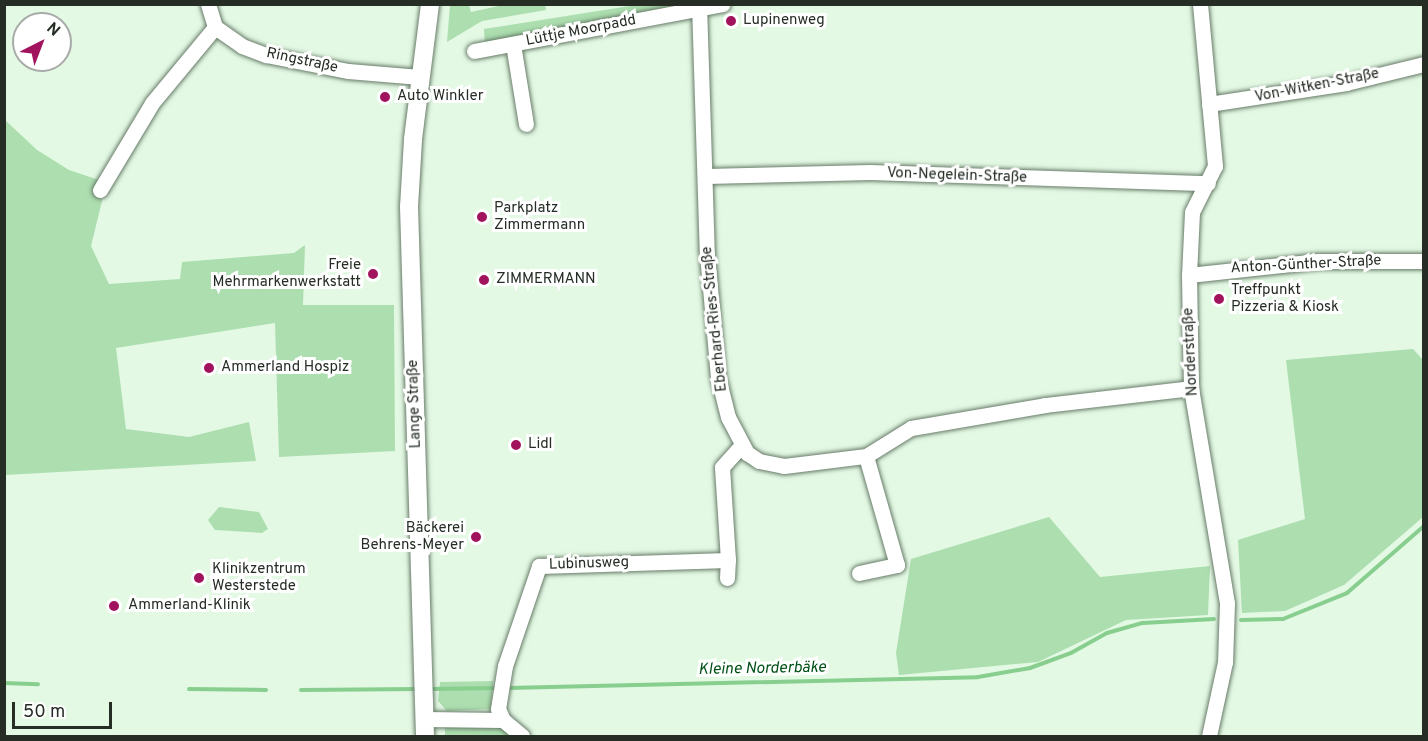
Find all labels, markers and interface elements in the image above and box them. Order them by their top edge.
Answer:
north arrow [12,12,72,72]
street label: Lüttje Moorpadd [524,12,638,50]
place label: Lupinenweg [743,12,825,30]
marker: Lupinenweg [724,14,738,28]
text: N [42,19,64,41]
street label: Ringstraße [265,45,339,77]
street label: Von-Witken-Straße [1253,65,1381,107]
place label: Auto Winkler [397,88,484,106]
marker: Auto Winkler [378,90,392,104]
street label: Von-Negelein-Straße [887,165,1027,187]
place label: Parkplatz Zimmermann [494,199,585,234]
marker: Parkplatz Zimmermann [475,210,489,224]
street label: Eberhard-Ries-Straße [698,245,732,393]
street label: Anton-Günther-Straße [1230,252,1382,278]
place label: Freie Mehrmarkenwerkstatt [212,256,361,291]
marker: Freie Mehrmarkenwerkstatt [366,267,380,281]
place label: ZIMMERMANN [496,271,596,289]
marker: ZIMMERMANN [477,273,491,287]
place label: Treffpunkt Pizzeria & Kiosk [1231,281,1339,316]
marker: Treffpunkt Pizzeria & Kiosk [1212,292,1226,306]
street label: Norderstraße [1180,307,1202,397]
place label: Ammerland Hospiz [221,359,349,377]
street label: Lange Straße [404,359,426,449]
marker: Ammerland Hospiz [202,361,216,375]
place label: Lidl [528,436,553,454]
marker: Lidl [509,438,523,452]
place label: Bäckerei Behrens-Meyer [361,519,464,554]
marker: Bäckerei Behrens-Meyer [469,530,483,544]
street label: Lubinusweg [549,554,629,574]
place label: Klinikzentrum Westerstede [212,560,306,595]
marker: Klinikzentrum Westerstede [190,569,208,587]
marker: Ammerland-Klinik [105,597,123,615]
place label: Ammerland-Klinik [128,597,251,615]
water label: Kleine Norderbäke [698,658,826,680]
scale bar [15,690,116,728]
text: 50 m [23,701,65,724]

